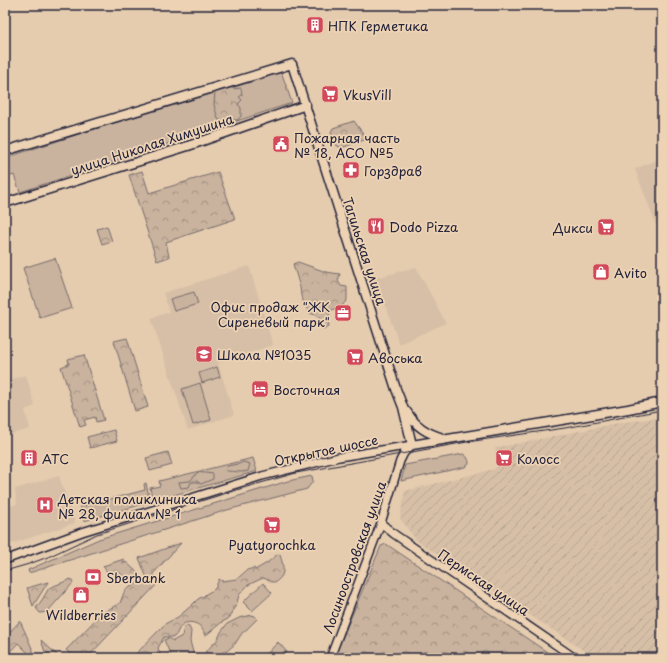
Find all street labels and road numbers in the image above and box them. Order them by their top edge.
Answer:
street label: улица Николая Химушина [68,108,237,179]
street label: Тагильская улица [339,195,392,308]
street label: Открытое шоссе [272,430,380,470]
street label: Лосиноостровская улица [318,477,391,636]
street label: Пермская улица [435,544,534,620]

